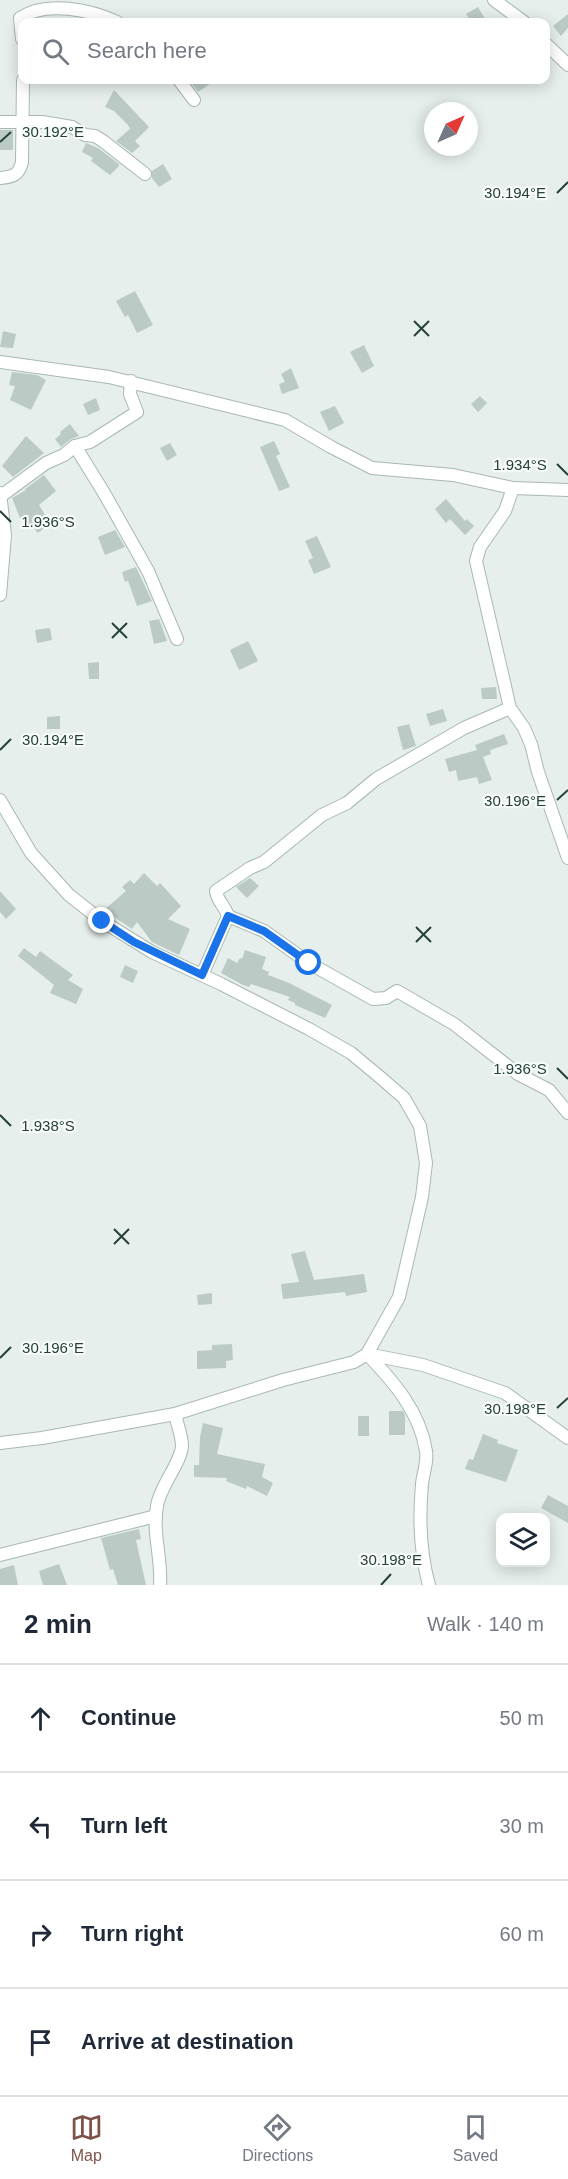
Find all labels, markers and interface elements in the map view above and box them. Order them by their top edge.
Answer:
search box [18,18,550,84]
icon: search [39,35,72,68]
text: Search here [87,38,207,63]
north arrow [424,102,478,156]
text: 30.192°E [22,123,84,140]
text: 30.194°E [484,184,546,201]
text: 1.934°S [493,456,547,473]
text: 1.936°S [21,513,75,530]
text: 30.194°E [22,731,84,748]
text: 30.196°E [484,792,546,809]
route end [88,907,114,933]
route start [295,949,321,975]
text: 1.936°S [493,1060,547,1077]
text: 1.938°S [21,1117,75,1134]
text: 30.196°E [22,1339,84,1356]
text: 30.198°E [484,1400,546,1417]
map controls [496,1513,550,1567]
button: layers [496,1513,550,1567]
text: 30.198°E [360,1551,422,1568]
text: 2 min [24,1609,92,1639]
text: Walk · 140 m [427,1613,544,1635]
icon: ahead [24,1702,57,1735]
text: Continue [81,1705,176,1730]
text: 50 m [500,1707,544,1729]
icon: left [24,1810,57,1843]
text: Turn left [81,1813,167,1838]
text: 30 m [500,1815,544,1837]
icon: right [24,1918,57,1951]
text: Turn right [81,1921,183,1946]
text: 60 m [500,1923,544,1945]
icon: arrive [24,2026,57,2059]
text: Arrive at destination [81,2029,294,2054]
tab: Map [70,2111,103,2165]
tab: Directions [242,2111,313,2165]
tab: Saved [453,2111,498,2165]

